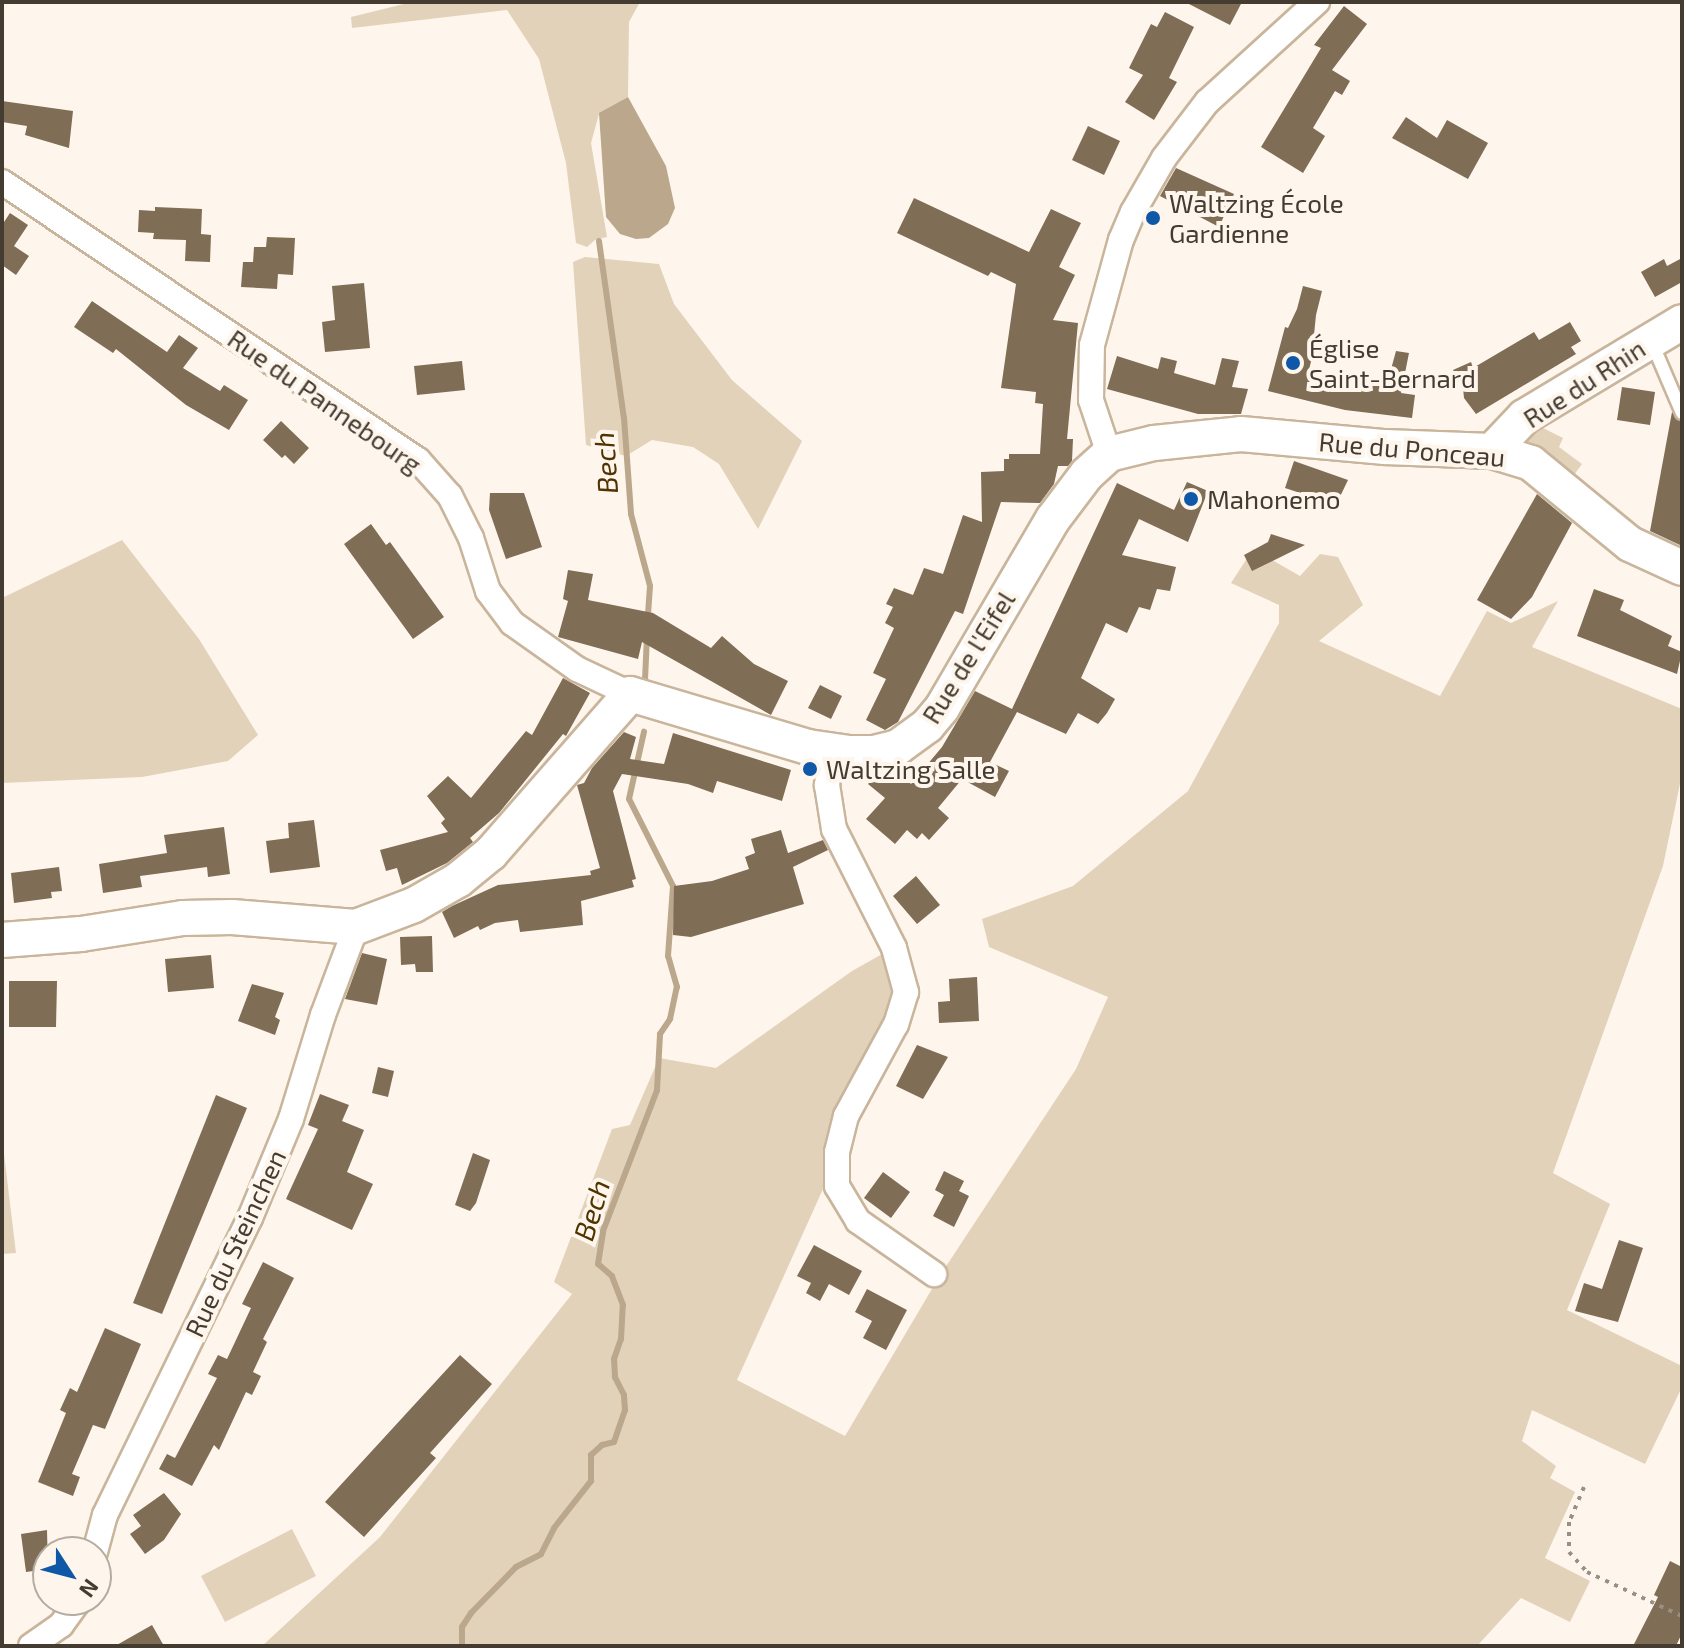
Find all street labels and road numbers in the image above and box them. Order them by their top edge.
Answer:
street label: Rue du Pannebourg [222,323,428,479]
street label: Rue du Rhin [1517,332,1651,434]
street label: Rue du Ponceau [1318,425,1506,473]
street label: Rue de l'Eifel [915,585,1021,729]
street label: Rue du Steinchen [178,1144,292,1342]

